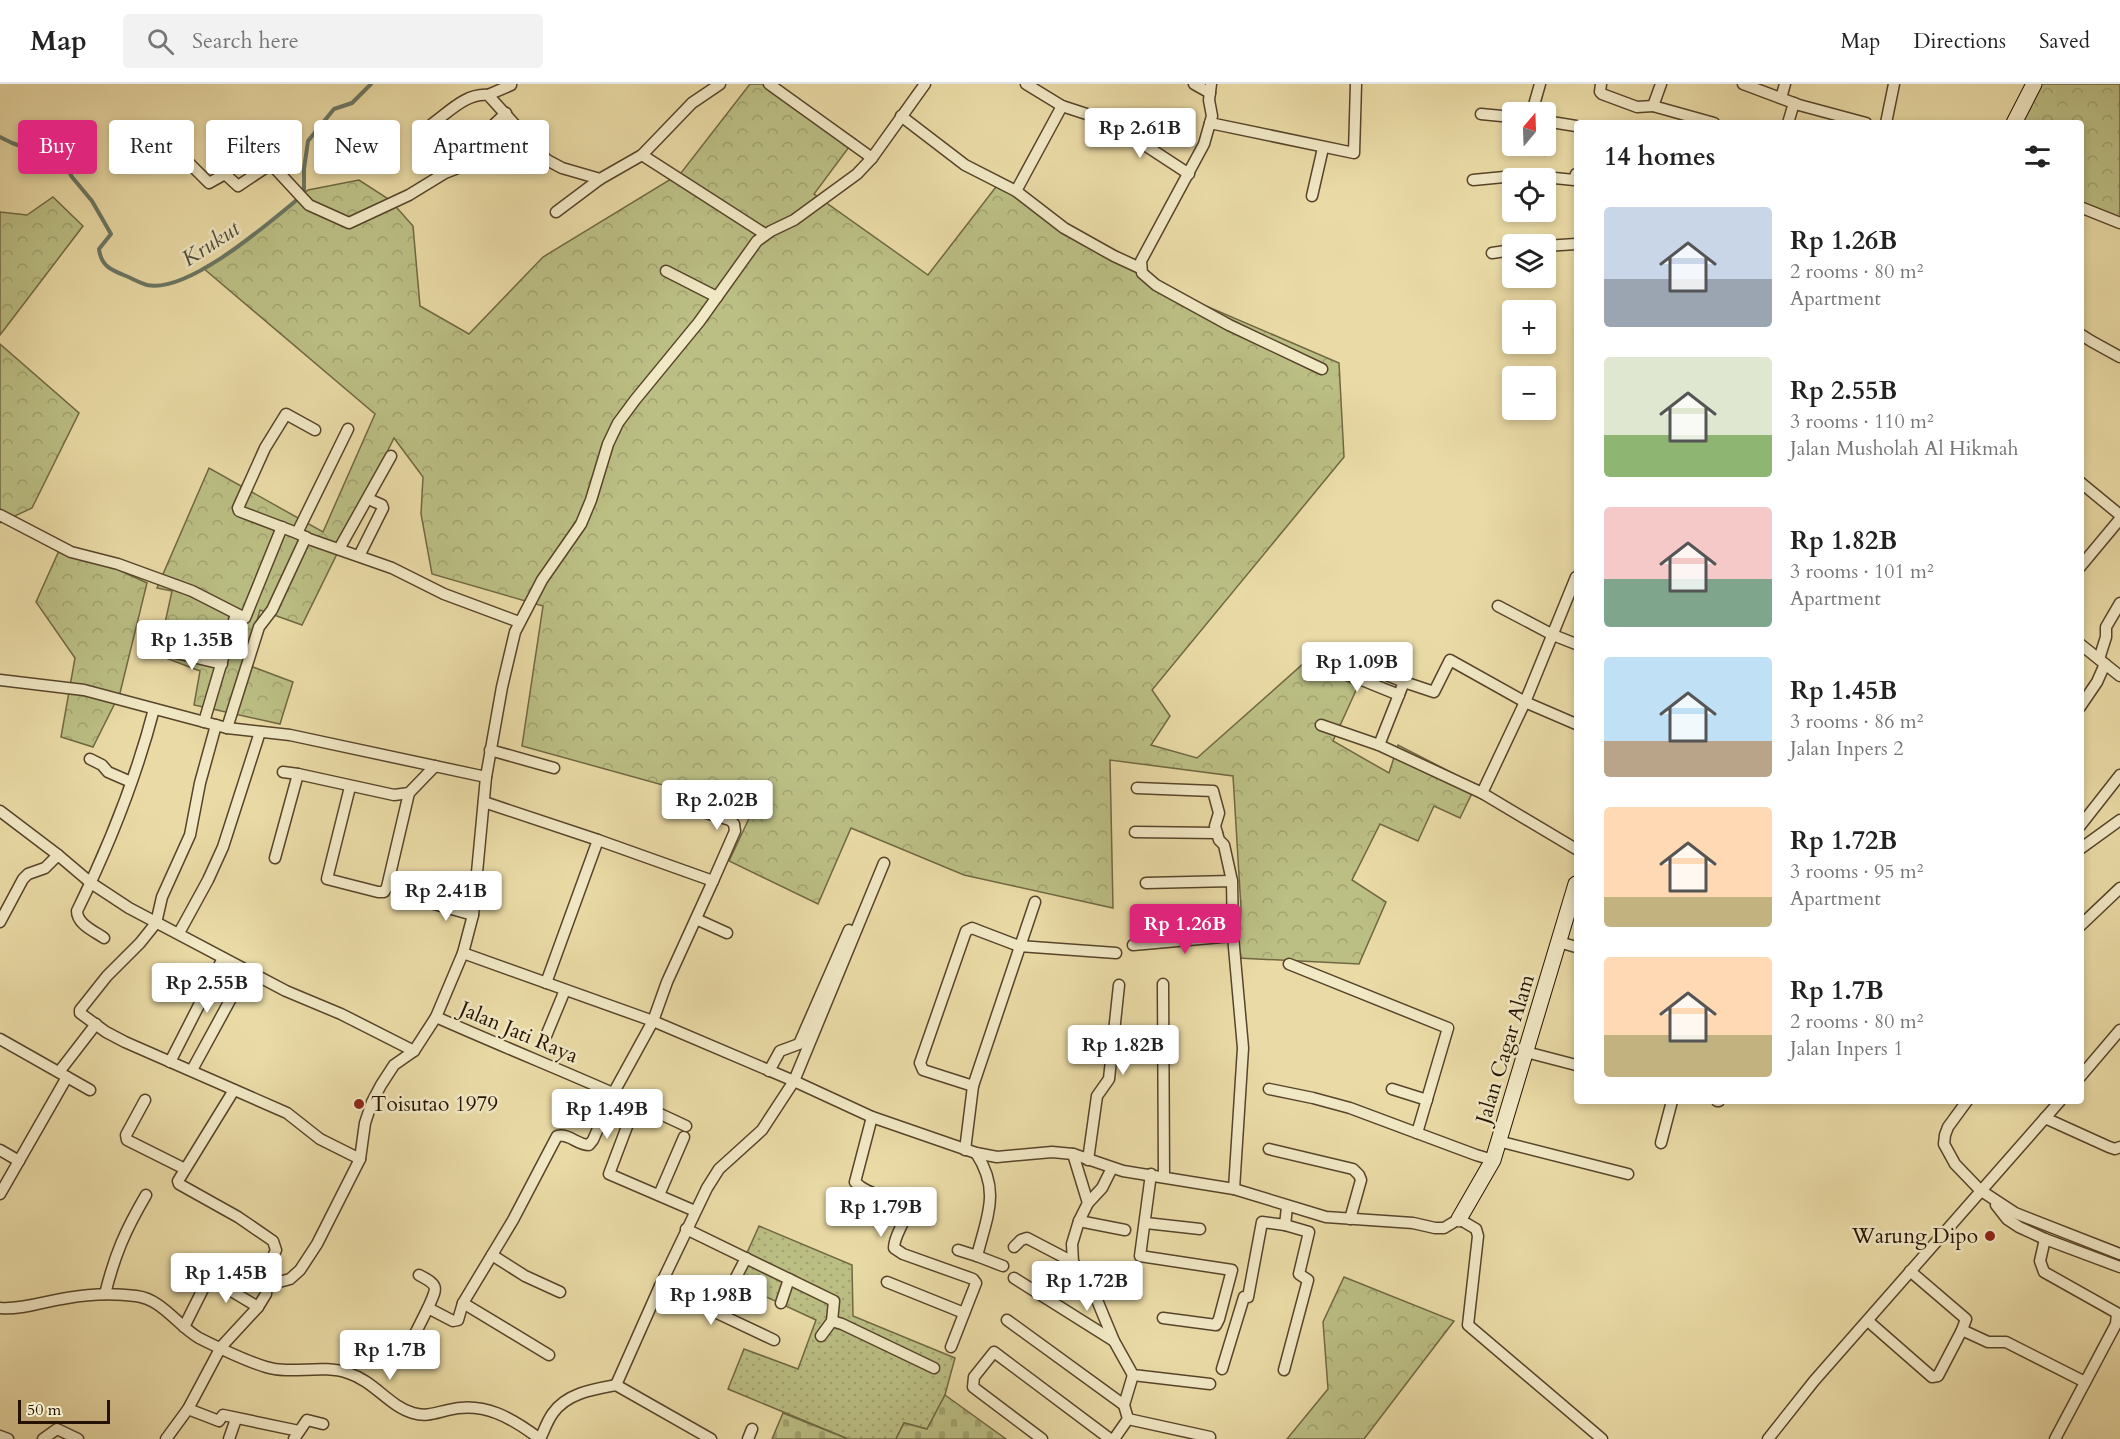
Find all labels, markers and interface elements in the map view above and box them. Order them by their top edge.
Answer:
search box [123,14,543,68]
text: Map [30,22,87,60]
icon: search [144,25,177,58]
text: Search here [192,26,299,56]
text: Map [1840,27,1880,56]
text: Directions [1913,27,2006,56]
text: Saved [2039,27,2090,56]
north arrow [1502,102,1556,156]
map controls [1502,102,1556,420]
pin: Rp 2.61B [1078,108,1202,159]
text: Rp 2.61B [1099,114,1181,141]
chip: Buy [18,120,97,174]
chip: Rent [109,120,194,174]
chip: Filters [206,120,302,174]
chip: New [314,120,400,174]
chip: Apartment [412,120,549,174]
text: 14 homes [1604,139,1715,174]
icon: filters [2021,140,2054,173]
button: locate [1502,168,1556,222]
water label: Krukut [176,214,246,274]
text: Rp 1.26B [1790,223,1897,258]
icon: home [1652,231,1724,303]
button: layers [1502,234,1556,288]
text: 2 rooms · 80 m² [1790,258,1923,285]
text: Apartment [1790,285,1881,312]
button: + [1502,300,1556,354]
button: − [1502,366,1556,420]
text: Rp 2.55B [1790,373,1897,408]
icon: home [1652,381,1724,453]
text: 3 rooms · 110 m² [1790,408,1934,435]
text: Jalan Musholah Al Hikmah [1790,435,2019,462]
text: Rp 1.82B [1790,523,1897,558]
icon: home [1652,531,1724,603]
text: 3 rooms · 101 m² [1790,558,1934,585]
text: Apartment [1790,585,1881,612]
pin: Rp 1.35B [130,620,254,671]
text: Rp 1.35B [151,626,233,653]
pin: Rp 1.09B [1295,642,1419,693]
text: Rp 1.09B [1316,648,1398,675]
text: Rp 1.45B [1790,673,1897,708]
icon: home [1652,681,1724,753]
text: 3 rooms · 86 m² [1790,708,1923,735]
text: Jalan Inpers 2 [1790,735,1903,762]
pin: Rp 2.02B [655,780,779,831]
text: Rp 2.02B [676,786,758,813]
text: Rp 1.72B [1790,823,1897,858]
icon: home [1652,831,1724,903]
text: 3 rooms · 95 m² [1790,858,1923,885]
pin: Rp 2.41B [384,871,508,922]
text: Rp 2.41B [405,877,487,904]
text: Apartment [1790,885,1881,912]
pin: Rp 1.26B [1123,904,1247,955]
text: Rp 1.26B [1144,910,1226,937]
pin: Rp 2.55B [145,963,269,1014]
text: Rp 2.55B [166,969,248,996]
street label: Jalan Cagar Alam [1468,971,1542,1130]
text: Rp 1.7B [1790,973,1884,1008]
icon: home [1652,981,1724,1053]
street label: Jalan Jati Raya [452,993,583,1070]
text: 2 rooms · 80 m² [1790,1008,1923,1035]
pin: Rp 1.82B [1061,1025,1185,1076]
text: Rp 1.82B [1082,1031,1164,1058]
text: Jalan Inpers 1 [1790,1035,1903,1062]
pin: Rp 1.49B [545,1089,669,1140]
place label: Toisutao 1979 [371,1090,498,1119]
text: Rp 1.49B [566,1095,648,1122]
marker: Toisutao 1979 [352,1097,366,1111]
pin: Rp 1.79B [819,1187,943,1238]
text: Rp 1.79B [840,1193,922,1220]
place label: Warung Dipo [1851,1222,1978,1251]
marker: Warung Dipo [1983,1229,1997,1243]
pin: Rp 1.45B [164,1253,288,1304]
text: Rp 1.45B [185,1259,267,1286]
pin: Rp 1.72B [1025,1261,1149,1312]
text: Rp 1.72B [1046,1267,1128,1294]
pin: Rp 1.98B [649,1275,773,1326]
text: Rp 1.98B [670,1281,752,1308]
pin: Rp 1.7B [335,1330,445,1381]
text: Rp 1.7B [354,1336,426,1363]
scale bar [18,1397,110,1424]
text: 50 m [27,1399,61,1421]

